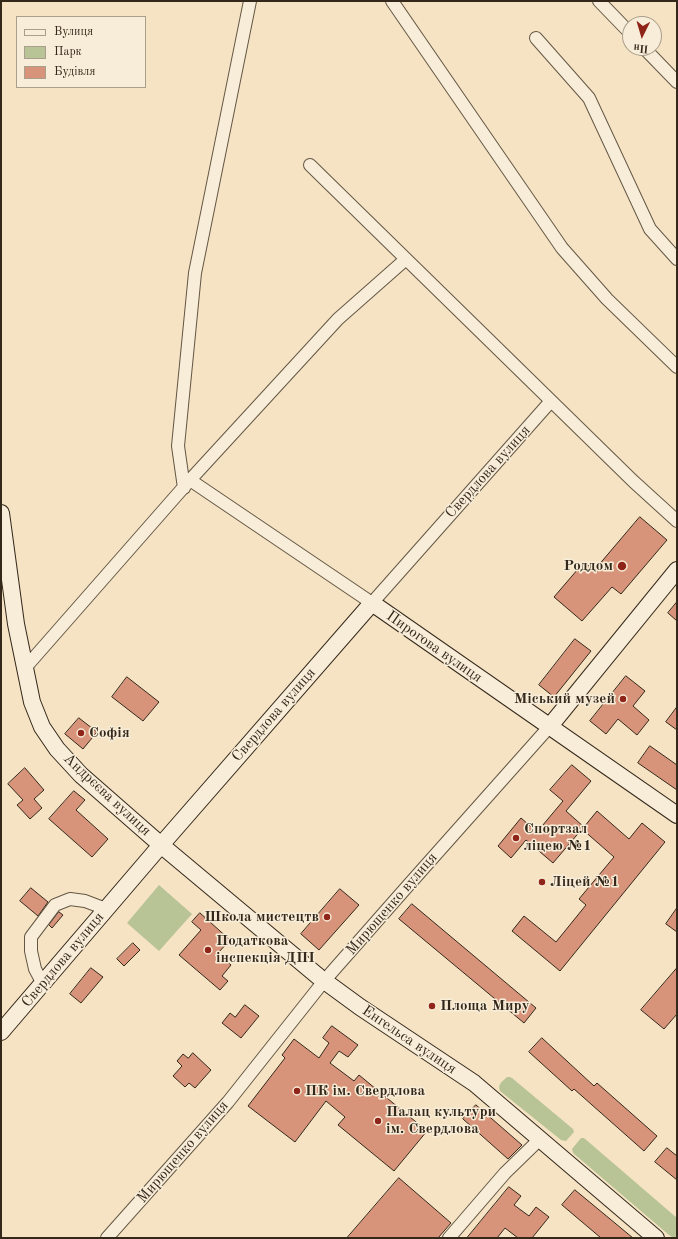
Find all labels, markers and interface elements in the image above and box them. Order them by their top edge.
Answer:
legend [16,16,146,88]
north arrow [622,16,662,56]
text: Вулиця [54,26,93,38]
text: Пн [633,41,649,54]
text: Парк [54,46,82,58]
text: Будівля [54,66,96,78]
street label: Свердлова вулиця [442,422,534,522]
place label: Роддом [563,557,613,575]
marker: Роддом [616,560,628,572]
street label: Пирогова вулиця [383,607,485,687]
street label: Свердлова вулиця [228,664,320,766]
place label: Міський музей [514,690,615,708]
marker: Міський музей [618,694,628,704]
place label: Софія [89,724,130,742]
marker: Софія [76,728,86,738]
street label: Андрєєва вулиця [60,750,154,840]
place label: Спортзал ліцею №1 [524,820,592,855]
marker: Спортзал ліцею №1 [511,833,521,843]
street label: Мирющенко вулиця [343,849,441,959]
place label: Ліцей №1 [550,873,619,891]
marker: Ліцей №1 [537,877,547,887]
place label: Школа мистецтв [204,908,319,926]
street label: Свердлова вулиця [18,909,108,1011]
marker: Школа мистецтв [322,912,332,922]
place label: Податкова інспекція ДПІ [216,932,315,967]
marker: Податкова інспекція ДПІ [203,945,213,955]
place label: Площа Миру [440,997,530,1015]
marker: Площа Миру [427,1001,437,1011]
street label: Енгельса вулиця [358,1002,460,1078]
place label: ПК ім. Свердлова [305,1082,425,1100]
marker: ПК ім. Свердлова [292,1086,302,1096]
street label: Мирющенко вулиця [134,1097,232,1207]
place label: Палац культури ім. Свердлова [386,1103,496,1138]
marker: Палац культури ім. Свердлова [373,1116,383,1126]

